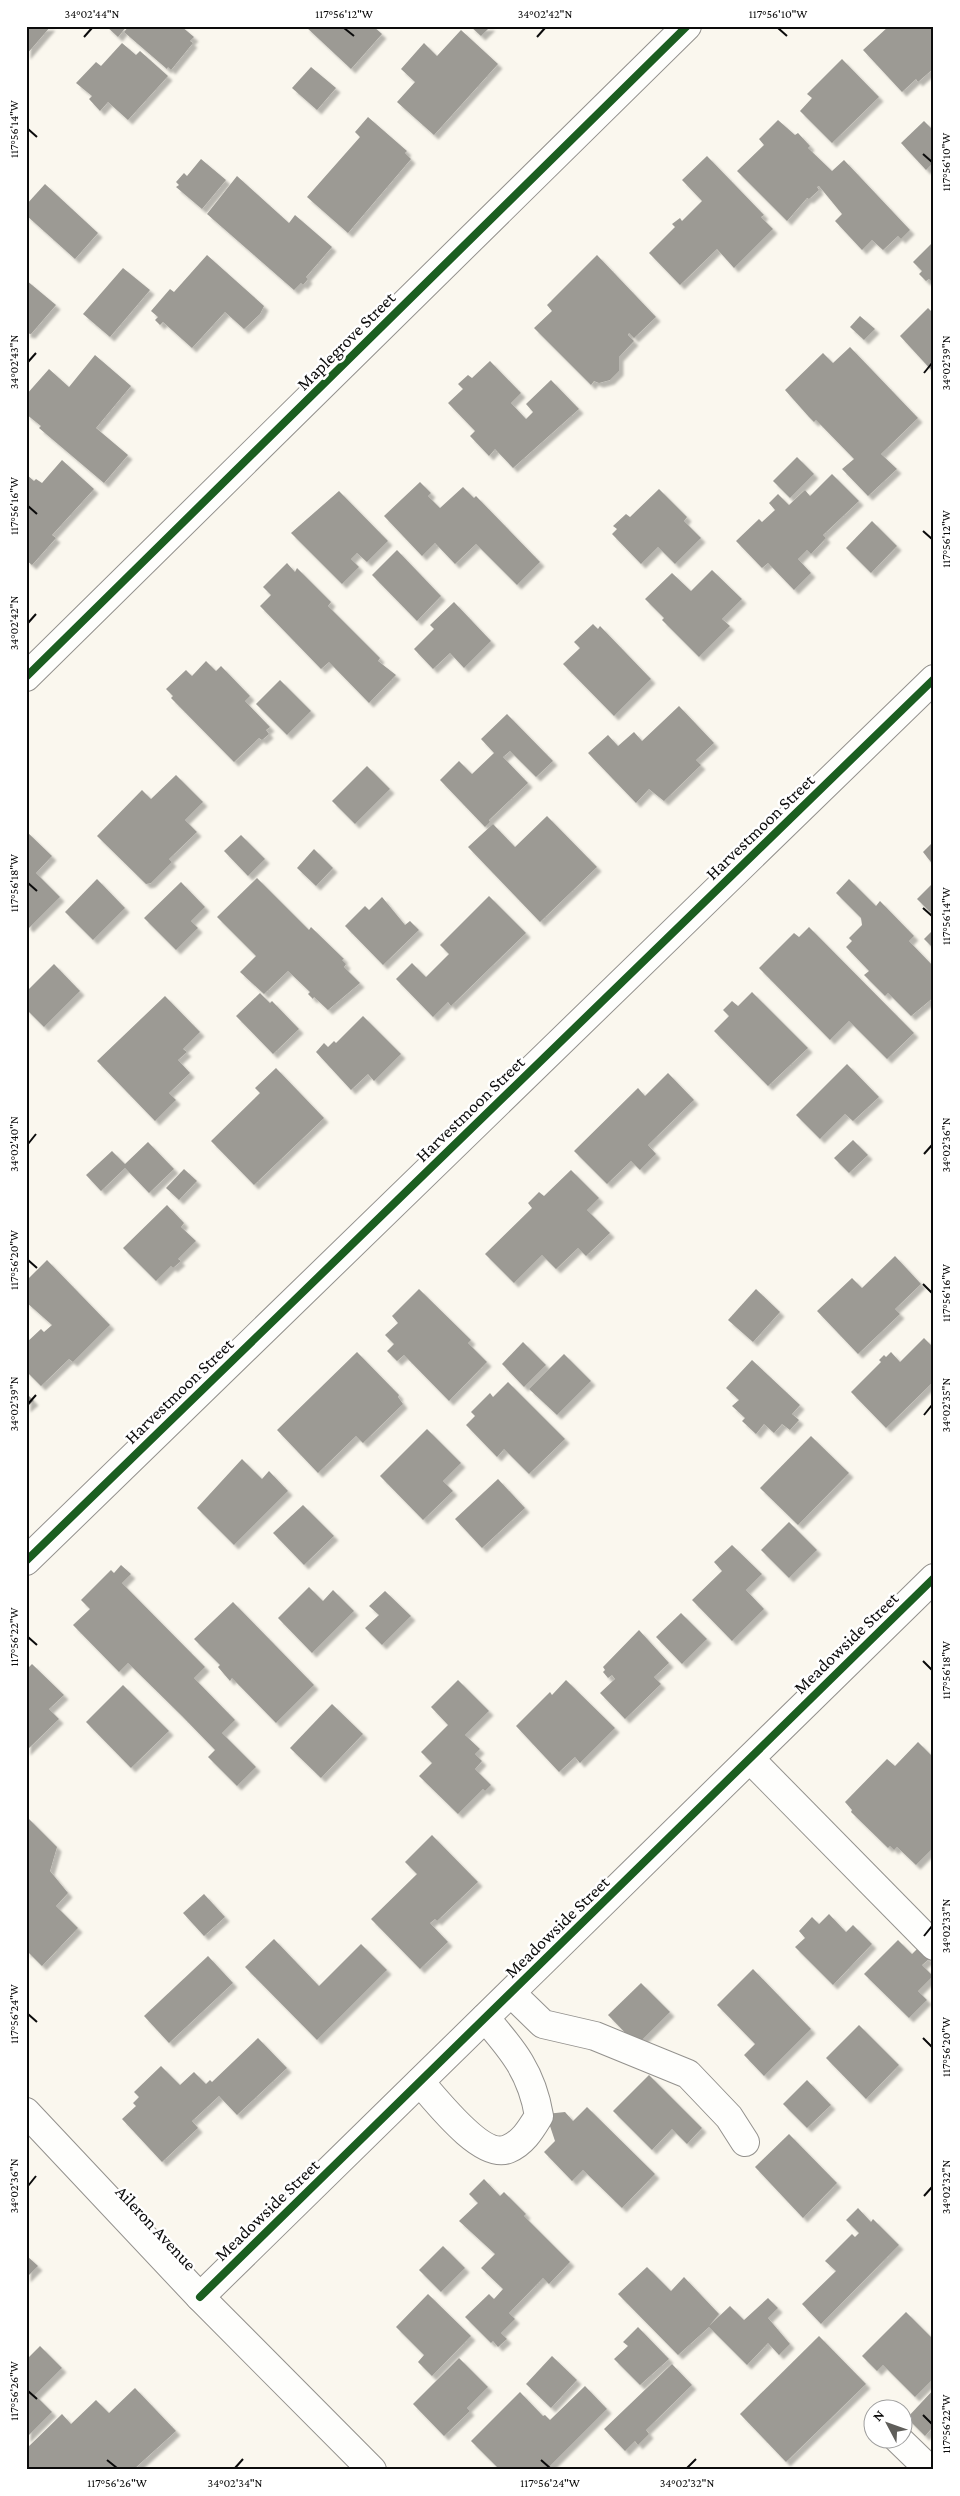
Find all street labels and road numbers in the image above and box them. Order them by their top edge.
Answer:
street label: Maplegrove Street [293,287,400,394]
street label: Harvestmoon Street [702,769,819,884]
street label: Harvestmoon Street [412,1051,529,1166]
street label: Harvestmoon Street [121,1333,238,1448]
street label: Meadowside Street [790,1587,903,1698]
street label: Meadowside Street [501,1871,614,1982]
street label: Meadowside Street [211,2154,324,2265]
street label: Aileron Avenue [112,2181,200,2275]

